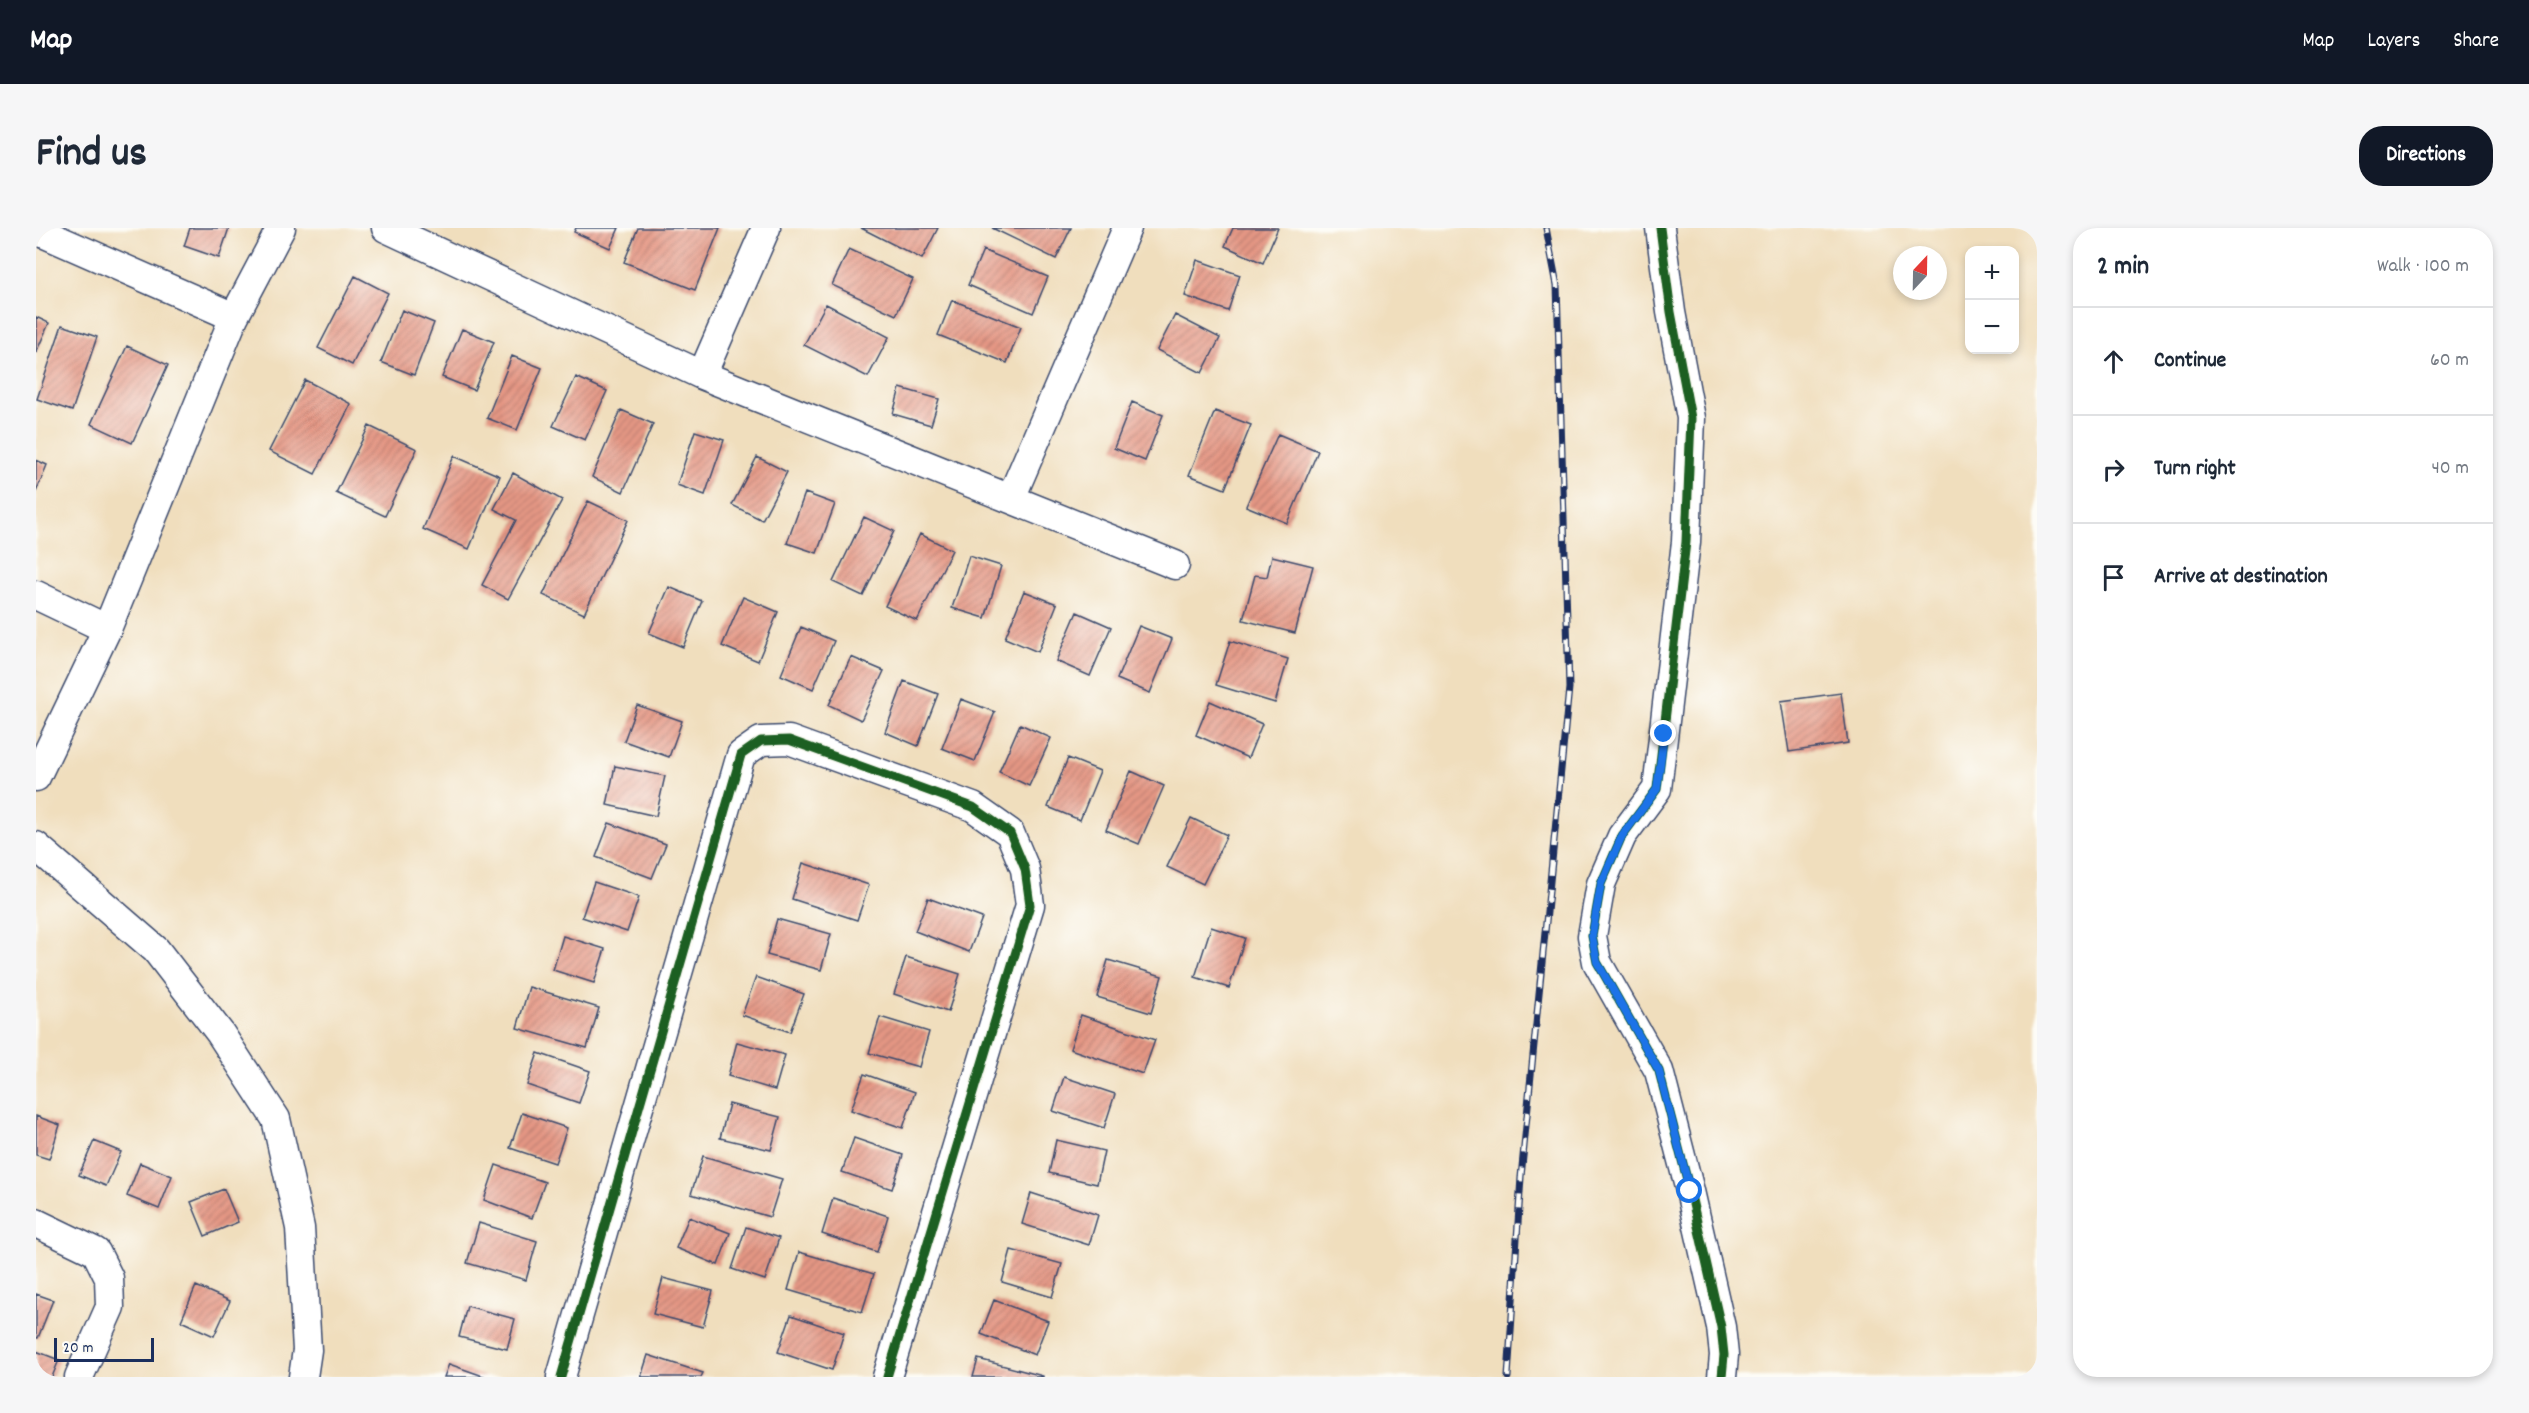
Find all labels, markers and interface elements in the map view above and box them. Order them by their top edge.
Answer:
text: Map [30,22,72,62]
text: Map [2303,27,2334,57]
text: Layers [2367,27,2420,57]
text: Share [2453,27,2499,57]
text: Find us [36,126,147,186]
button: Directions [2359,126,2493,186]
north arrow [1893,246,1947,300]
map controls [1965,246,2019,354]
button: + [1965,246,2019,300]
text: 2 min [2097,249,2149,286]
text: Walk · 100 m [2377,253,2469,281]
button: − [1965,300,2019,354]
icon: ahead [2097,345,2130,378]
text: Continue [2154,346,2226,377]
text: 60 m [2430,347,2469,375]
icon: right [2097,453,2130,486]
text: Turn right [2154,454,2236,485]
text: 40 m [2431,455,2469,483]
icon: arrive [2097,561,2130,594]
text: Arrive at destination [2154,562,2328,593]
route end [1650,720,1676,746]
route start [1676,1177,1702,1203]
scale bar [54,1335,154,1362]
text: 20 m [63,1337,93,1360]

